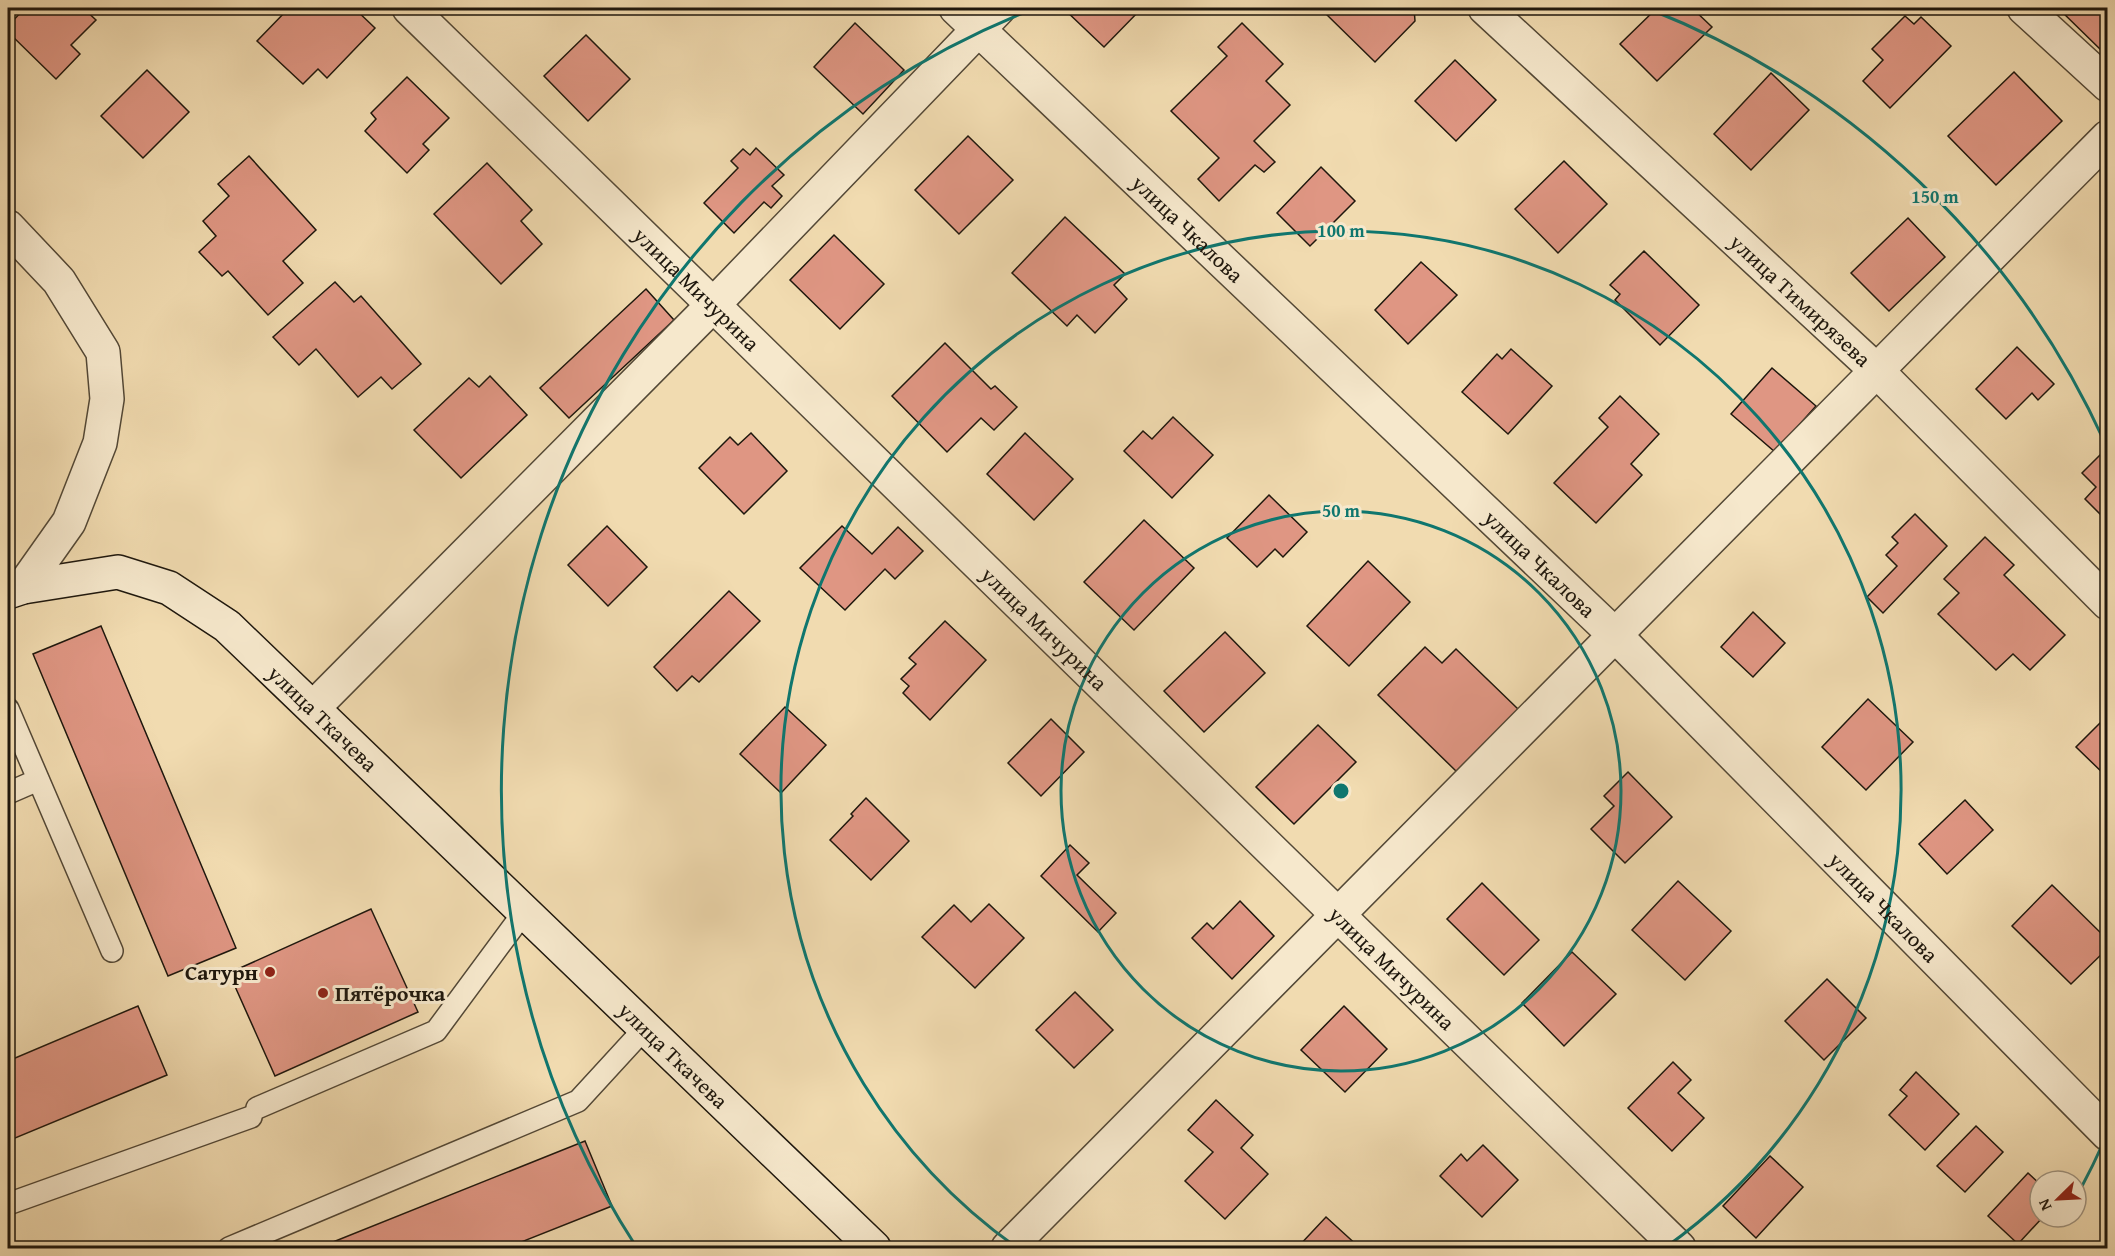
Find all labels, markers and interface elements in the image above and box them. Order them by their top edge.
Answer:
street label: улица Чкалова [1124,167,1252,290]
text: 150 m [1911,183,1959,210]
text: 100 m [1317,217,1365,244]
street label: улица Мичурина [625,219,768,359]
street label: улица Тимирязева [1722,226,1879,374]
text: 50 m [1322,497,1361,524]
street label: улица Чкалова [1476,502,1604,625]
street label: улица Мичурина [973,558,1115,698]
street label: улица Ткачева [260,657,386,779]
centre of rings [1331,781,1351,801]
street label: улица Чкалова [1821,844,1946,970]
street label: улица Мичурина [1321,898,1463,1038]
place label: Сатурн [185,956,258,988]
marker: Сатурн [263,965,277,979]
place label: Пятёрочка [335,977,446,1009]
marker: Пятёрочка [316,986,330,1000]
street label: улица Ткачева [610,994,736,1116]
north arrow [2028,1169,2088,1229]
text: N [2031,1195,2057,1215]

